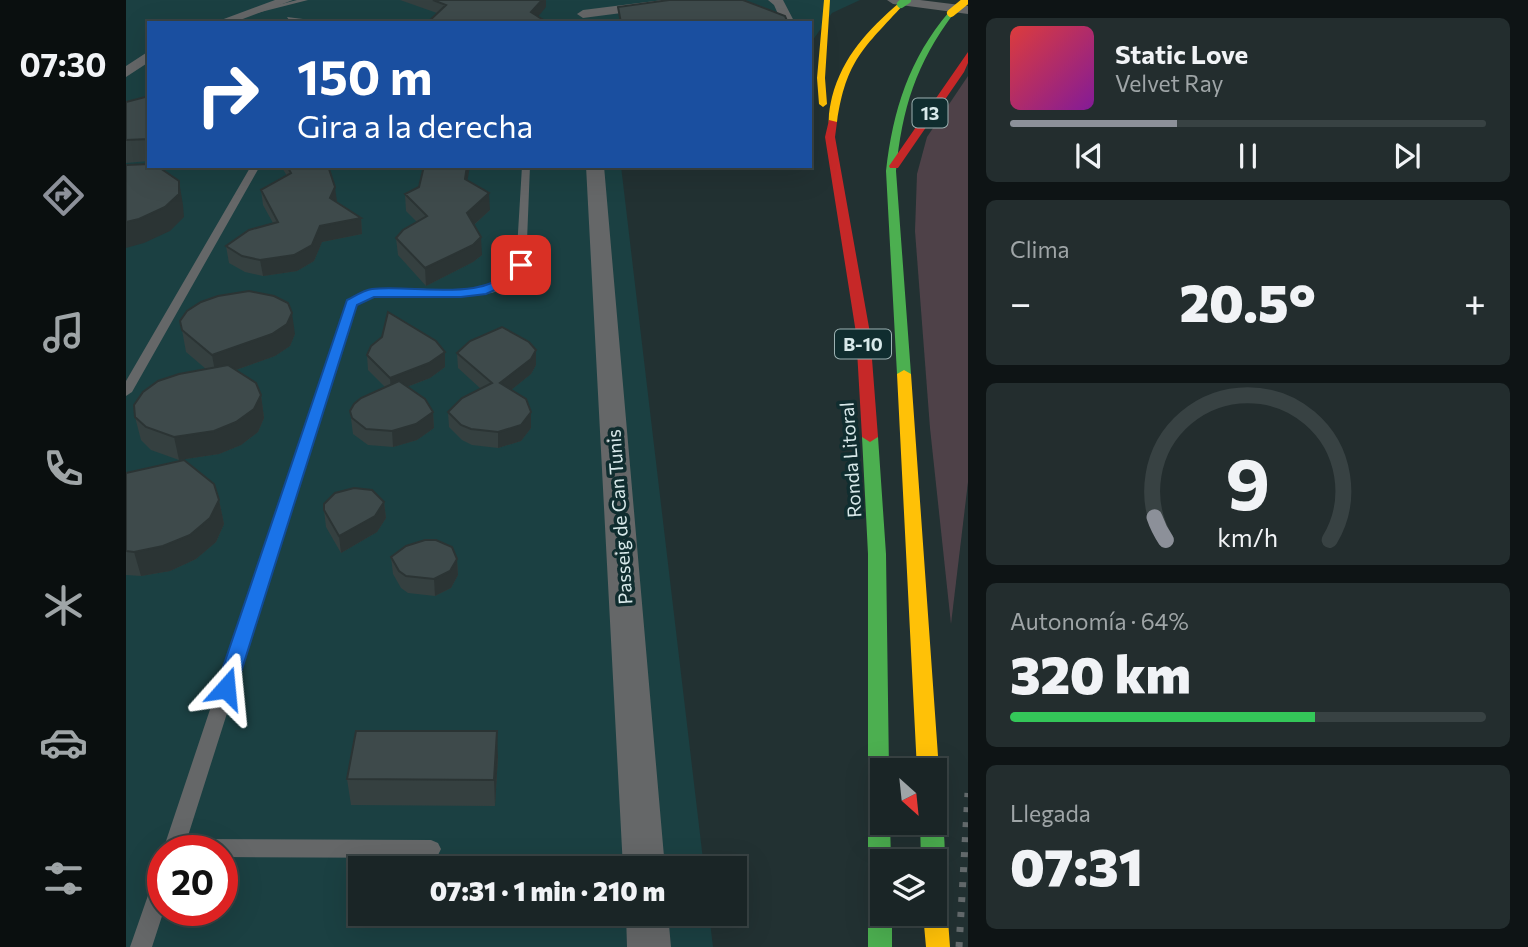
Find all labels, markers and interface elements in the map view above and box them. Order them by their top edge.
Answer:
text: Static Love [1115,38,1248,69]
text: 07:30 [20,44,106,84]
text: 150 m [297,45,432,105]
icon: right [182,49,273,140]
text: Velvet Ray [1115,69,1223,97]
road number: 13 [912,98,948,128]
text: Gira a la derecha [297,105,533,145]
icon: previous [1070,137,1108,175]
icon: pause [1229,137,1267,175]
icon: next [1388,137,1426,175]
icon: directions [39,171,88,220]
pin [491,235,551,295]
text: Clima [1010,235,1070,263]
icon: arrive [502,246,540,284]
text: 20.5° [1179,269,1316,333]
text: − [1010,278,1032,325]
text: + [1464,278,1486,325]
icon: music [39,308,88,357]
road number: B-10 [835,330,891,358]
street label: Ronda Litoral [834,401,866,519]
street label: Passeig de Can Tunis [601,429,637,605]
text: 9 [1226,436,1270,525]
icon: phone [39,444,88,493]
text: km/h [1218,521,1278,551]
icon: climate [39,581,88,630]
text: Autonomía · 64% [1010,607,1189,635]
text: 320 km [1010,641,1191,705]
position arrow [189,651,263,725]
icon: car [39,718,88,767]
north arrow [870,758,947,835]
map controls [870,758,947,926]
text: Llegada [1010,799,1091,827]
text: 07:31 [1010,833,1143,897]
speed limit sign: 20 [147,835,238,926]
button: layers [870,849,947,926]
icon: filters [39,854,88,903]
text: 07:31 · 1 min · 210 m [430,875,665,906]

